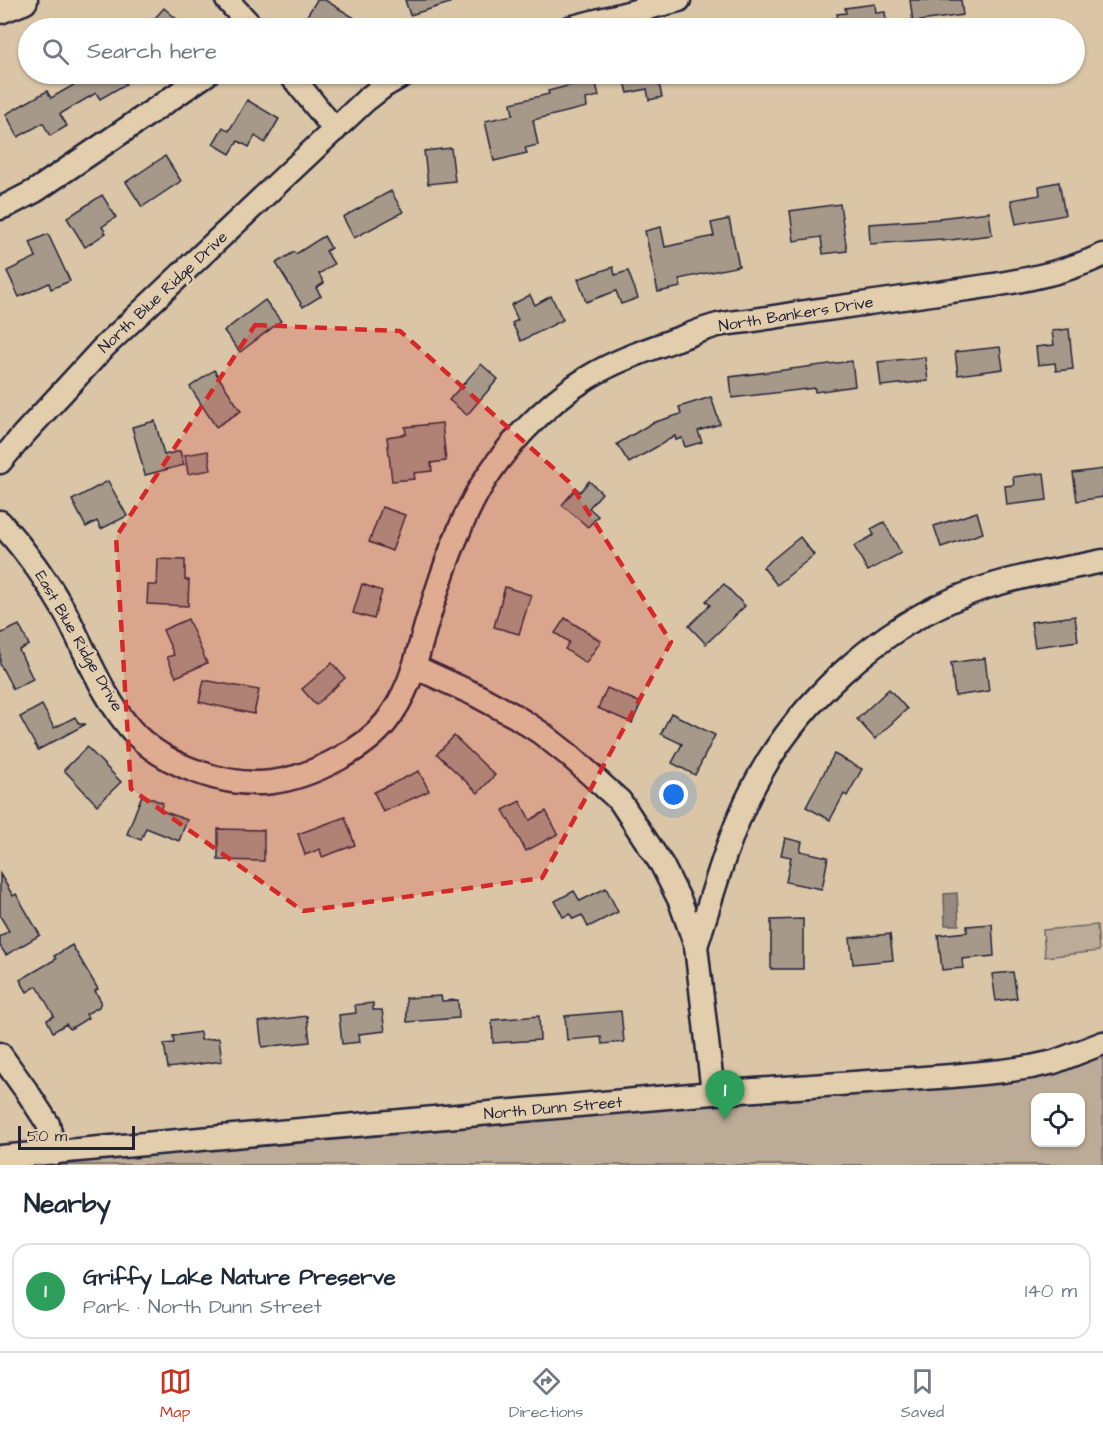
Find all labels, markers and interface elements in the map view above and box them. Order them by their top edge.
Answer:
search box [18,18,1085,84]
icon: search [39,35,72,68]
text: Search here [87,36,217,67]
street label: North Blue Ridge Drive [93,226,233,359]
street label: North Bankers Drive [717,291,875,337]
street label: East Blue Ridge Drive [29,566,129,716]
your location [659,780,688,809]
pin: 1 [706,1070,744,1120]
street label: North Dunn Street [483,1091,624,1125]
map controls [1031,1093,1085,1147]
button: locate [1031,1093,1085,1147]
scale bar [18,1123,135,1150]
text: 50 m [27,1125,67,1147]
text: Nearby [24,1186,111,1222]
text: Griffy Lake Nature Preserve [83,1262,396,1293]
text: 1 [44,1277,47,1305]
text: 140 m [1025,1277,1077,1305]
text: Park · North Dunn Street [83,1293,322,1321]
tab: Map [159,1365,192,1423]
tab: Directions [509,1365,583,1423]
tab: Saved [901,1365,944,1423]

